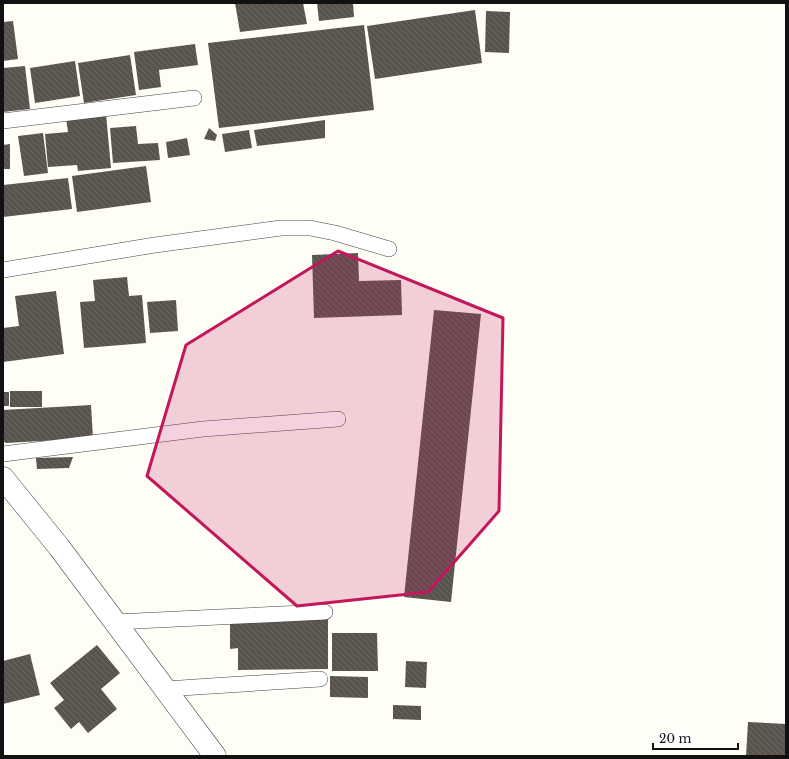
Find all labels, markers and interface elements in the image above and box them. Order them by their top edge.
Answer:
scale bar [653,725,738,751]
text: 20 m [659,731,691,746]

